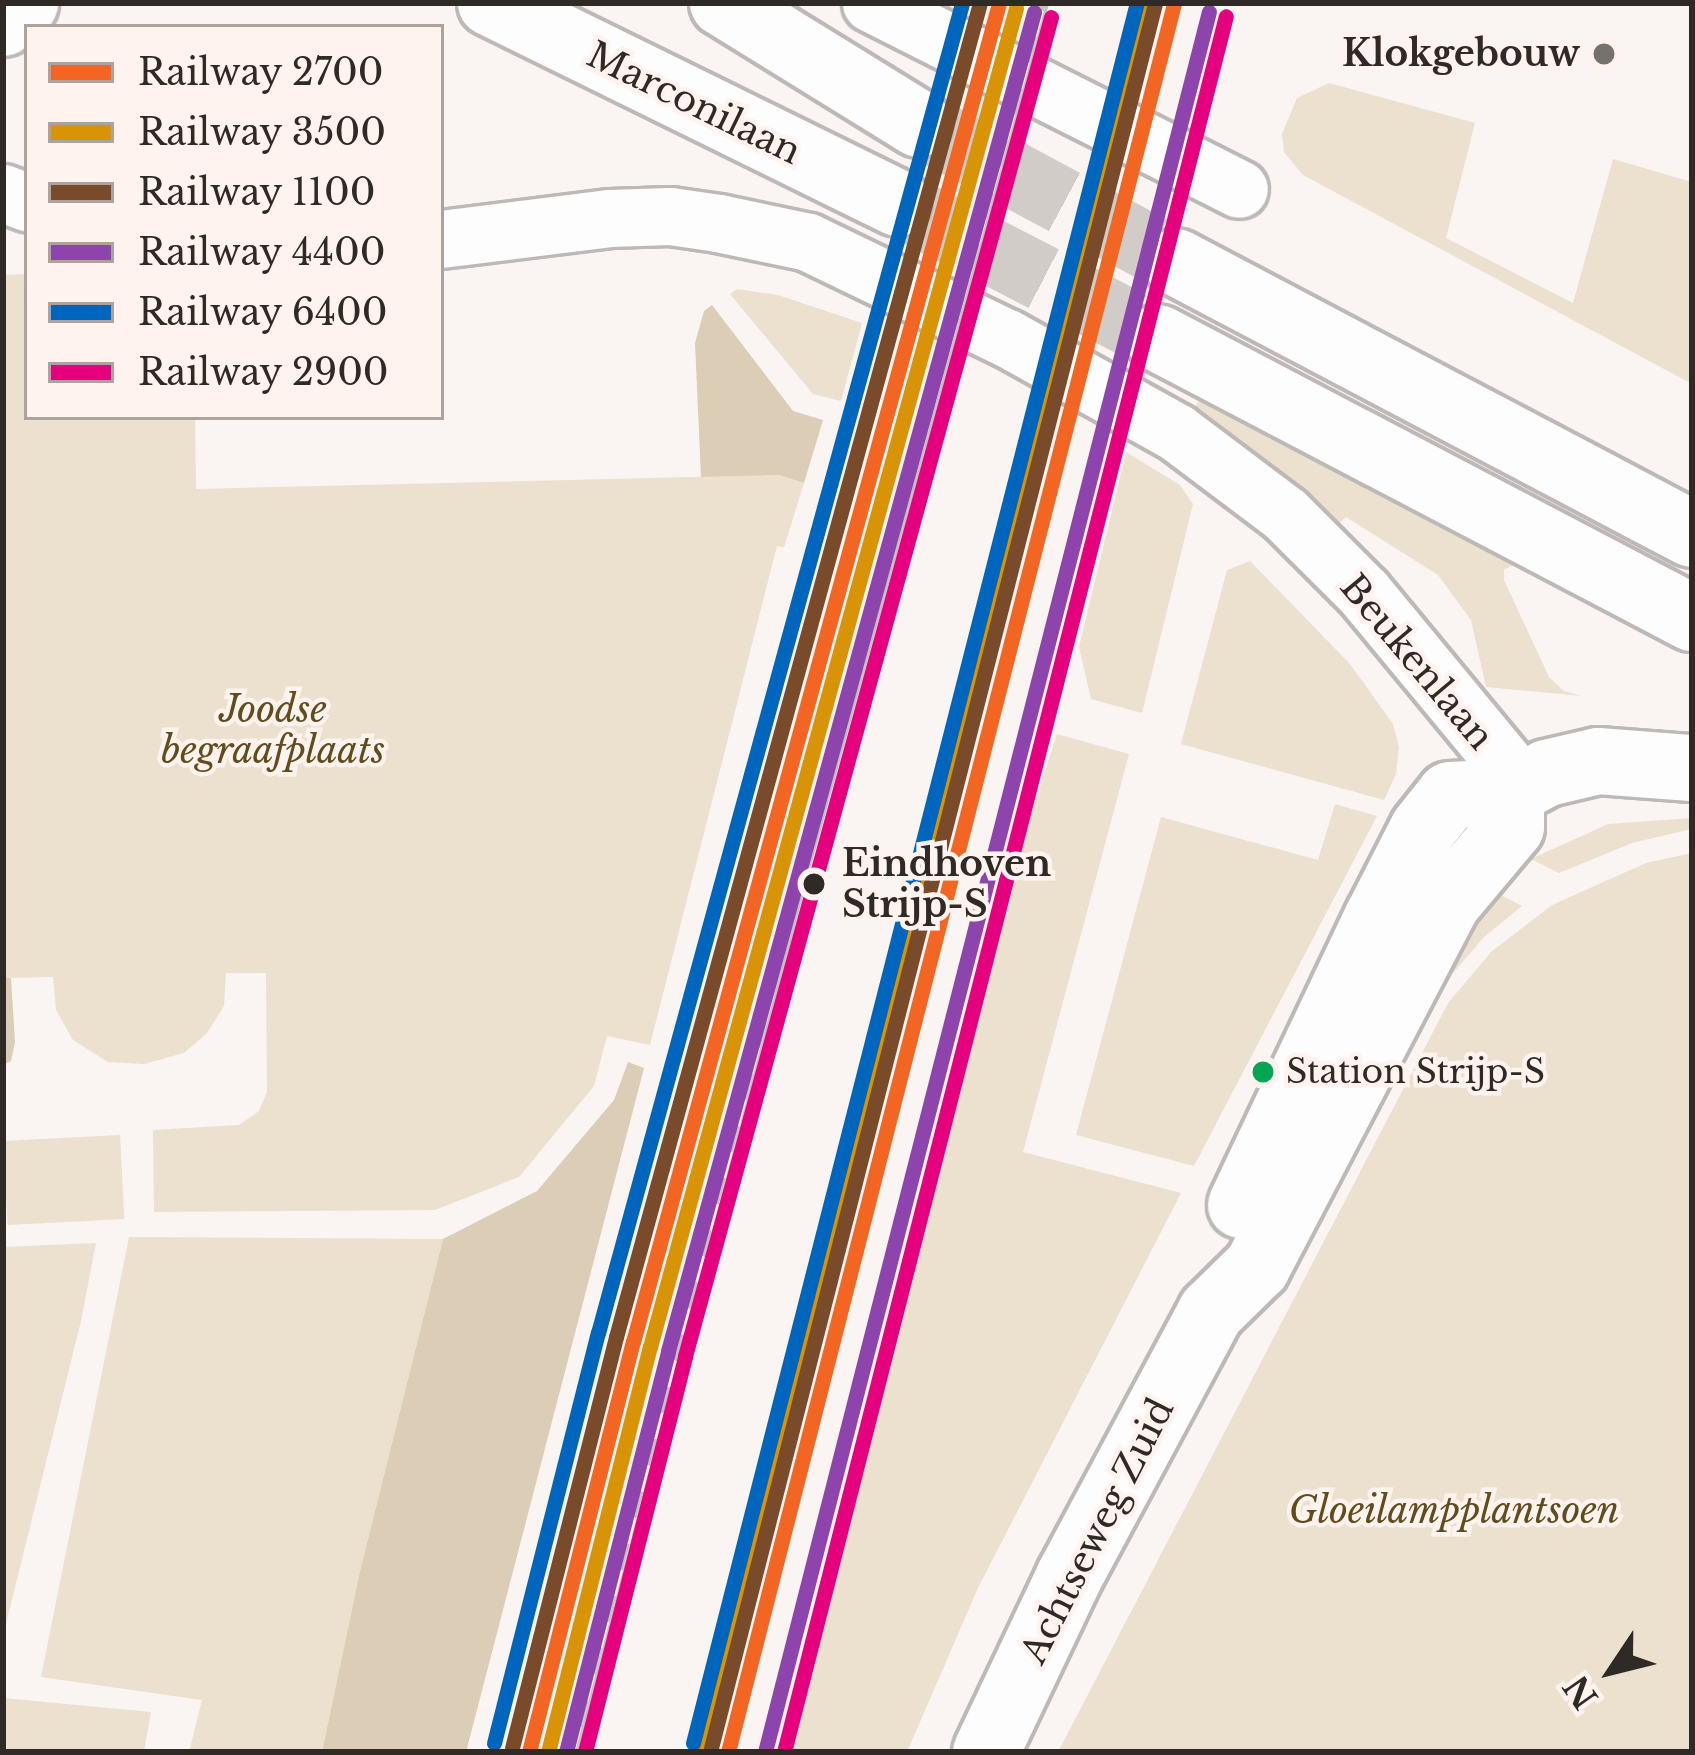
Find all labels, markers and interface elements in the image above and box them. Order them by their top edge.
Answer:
legend [24,24,444,420]
place label: Klokgebouw [1342,32,1580,76]
street label: Marconilaan [580,33,808,173]
marker: Klokgebouw [1591,41,1617,67]
text: Railway 2700 [138,50,383,95]
text: Railway 3500 [138,110,386,155]
text: Railway 1100 [138,170,375,215]
text: Railway 4400 [138,230,385,275]
text: Railway 6400 [138,290,387,335]
text: Railway 2900 [138,350,389,395]
street label: Beukenlaan [1331,566,1503,758]
park label: Joodse begraafplaats [161,687,385,772]
place label: Eindhoven Strijp-S [842,841,1051,926]
marker: Eindhoven Strijp-S [797,867,831,901]
place label: Station Strijp-S [1286,1052,1545,1092]
marker: Station Strijp-S [1252,1061,1274,1083]
street label: Achtseweg Zuid [1011,1391,1183,1671]
park label: Gloeilampplantsoen [1289,1489,1619,1533]
north arrow [1551,1611,1671,1731]
text: N [1555,1667,1607,1716]

